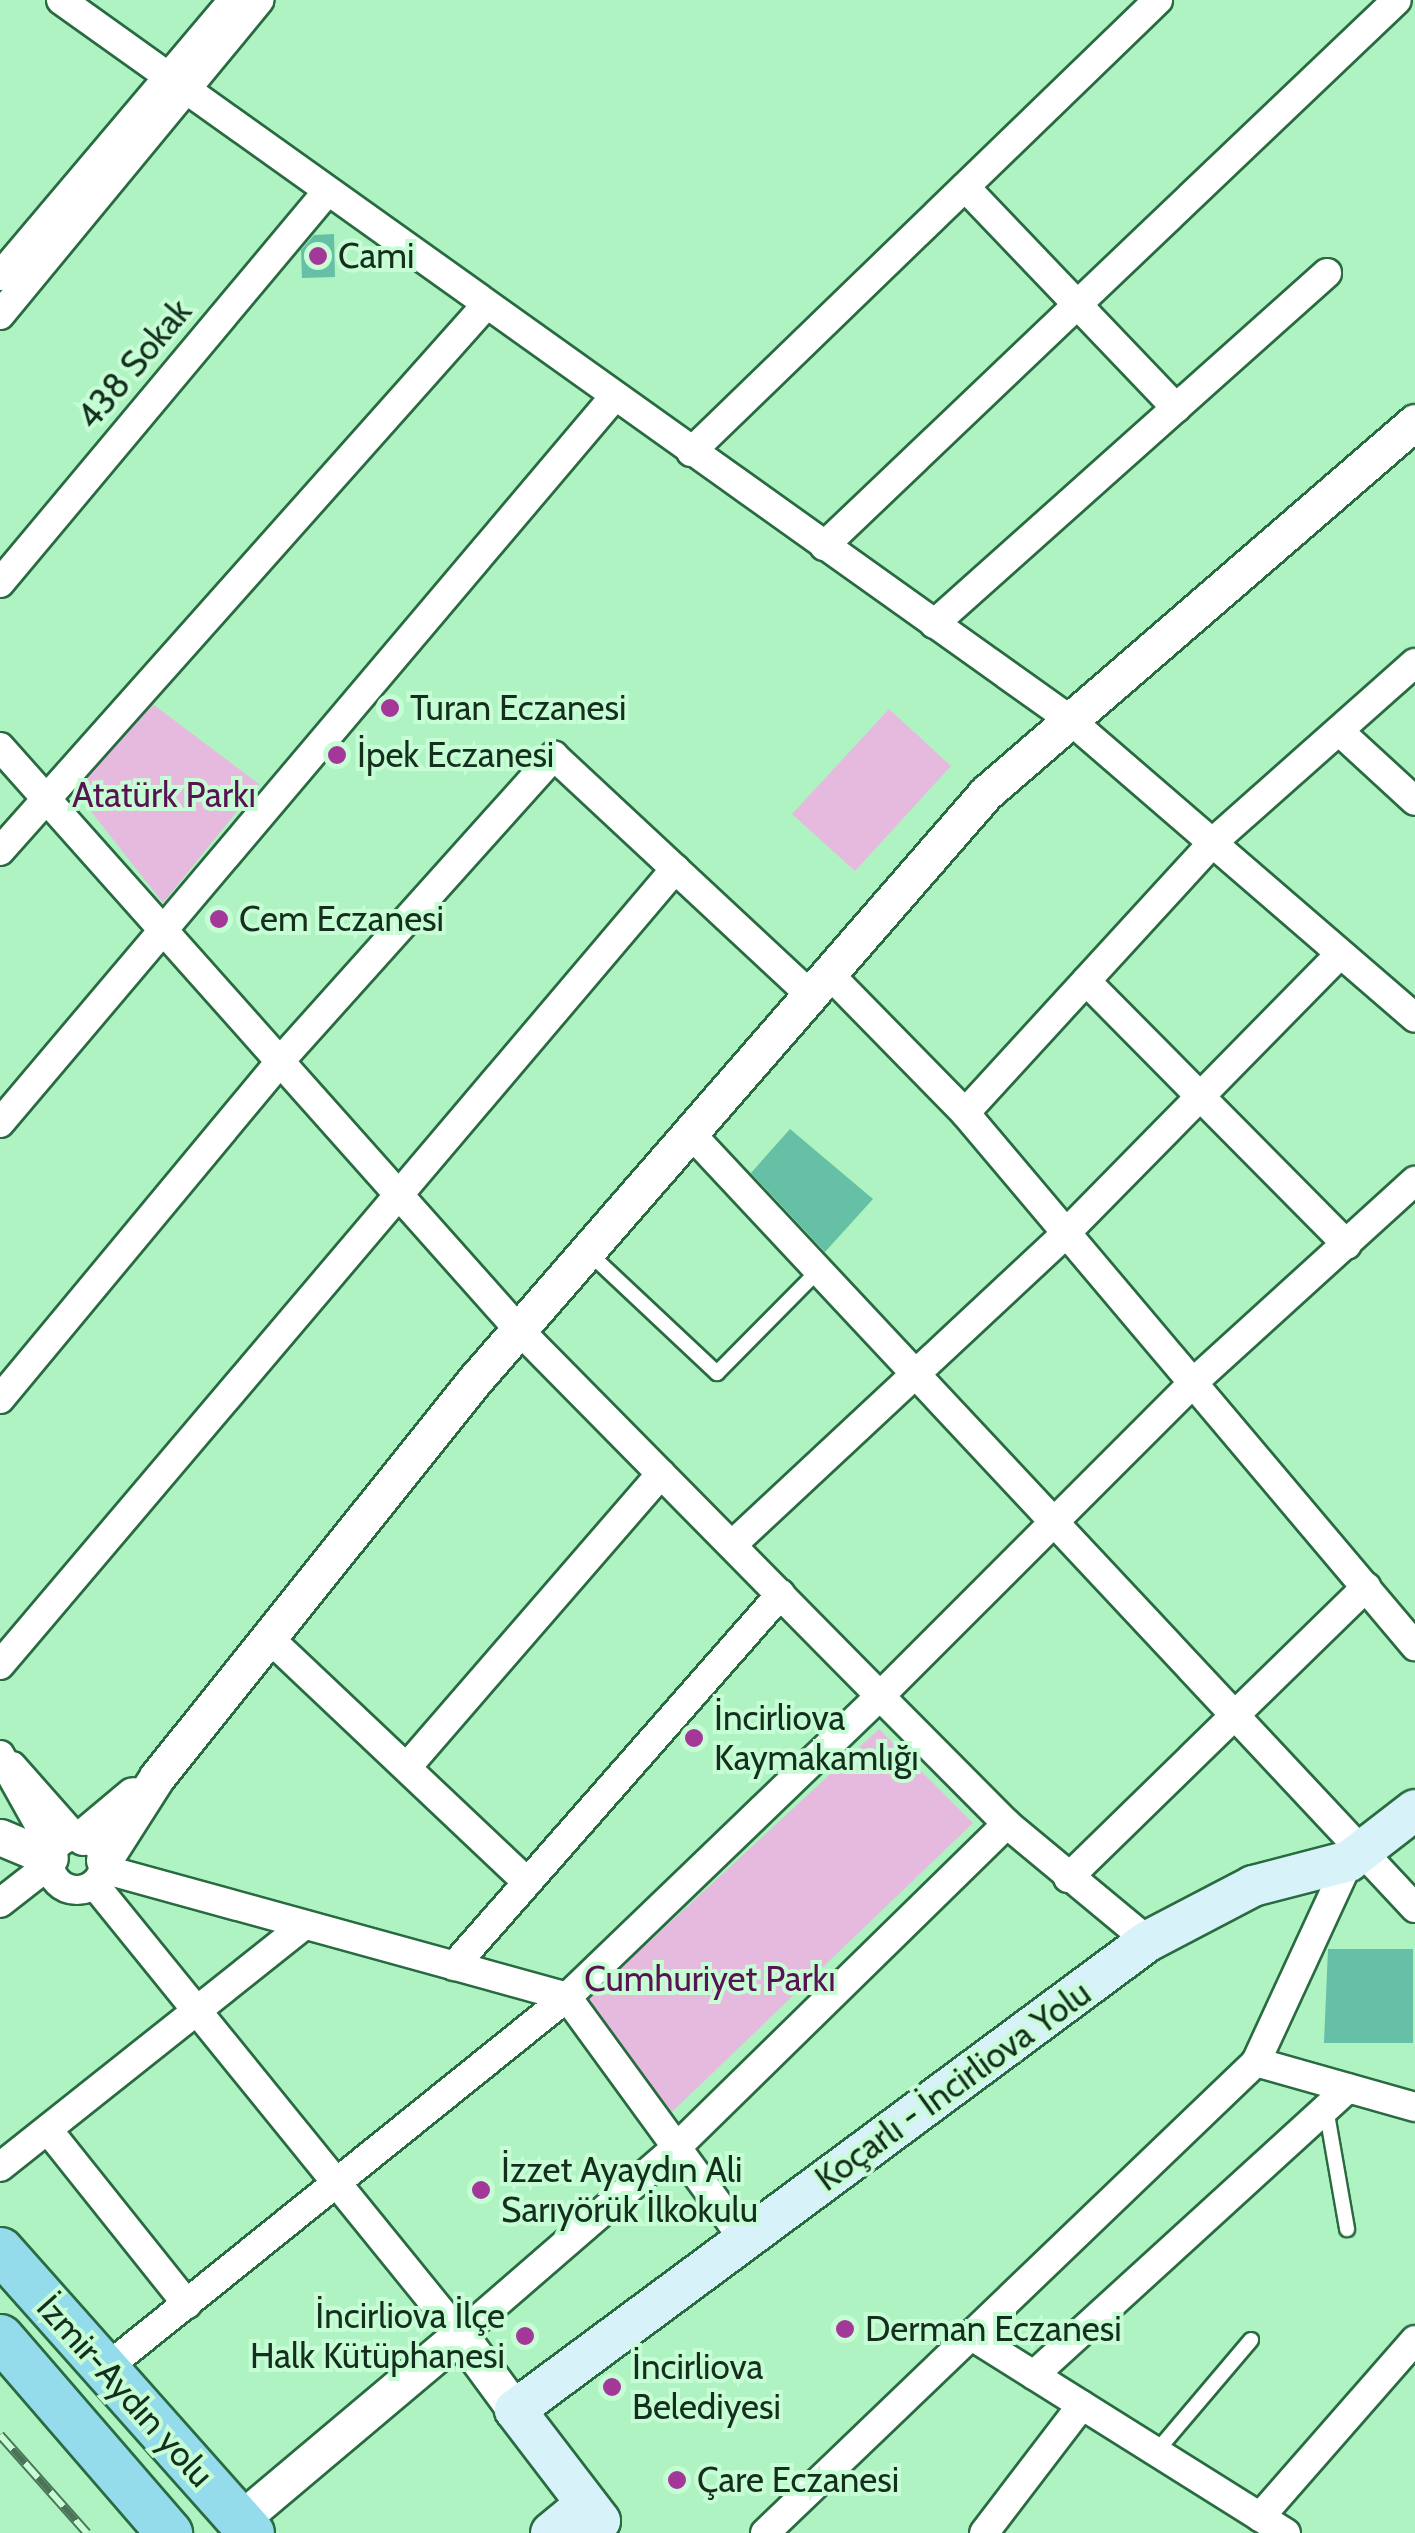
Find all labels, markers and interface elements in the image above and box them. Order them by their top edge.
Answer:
place label: Cami [338,235,414,277]
marker: Cami [307,245,329,267]
street label: 438 Sokak [68,291,200,437]
place label: Turan Eczanesi [410,687,626,729]
marker: Turan Eczanesi [379,697,401,719]
place label: İpek Eczanesi [357,734,554,776]
marker: İpek Eczanesi [326,744,348,766]
park label: Atatürk Parkı [72,774,256,816]
place label: Cem Eczanesi [239,898,444,940]
marker: Cem Eczanesi [208,908,230,930]
place label: İncirliova Kaymakamlığı [714,1697,919,1779]
marker: İncirliova Kaymakamlığı [683,1727,705,1749]
park label: Cumhuriyet Parkı [584,1958,836,2000]
street label: Koçarlı - İncirliova Yolu [807,1972,1099,2200]
place label: İzzet Ayaydın Ali Sarıyörük İlkokulu [501,2149,758,2231]
marker: İzzet Ayaydın Ali Sarıyörük İlkokulu [470,2179,492,2201]
street label: İzmir-Aydın yolu [28,2286,222,2496]
place label: İncirliova İlçe Halk Kütüphanesi [250,2295,505,2377]
place label: Derman Eczanesi [865,2308,1122,2350]
marker: Derman Eczanesi [834,2318,856,2340]
marker: İncirliova İlçe Halk Kütüphanesi [514,2325,536,2347]
place label: İncirliova Belediyesi [632,2346,781,2428]
marker: İncirliova Belediyesi [601,2376,623,2398]
place label: Çare Eczanesi [697,2459,899,2501]
marker: Çare Eczanesi [666,2469,688,2491]

